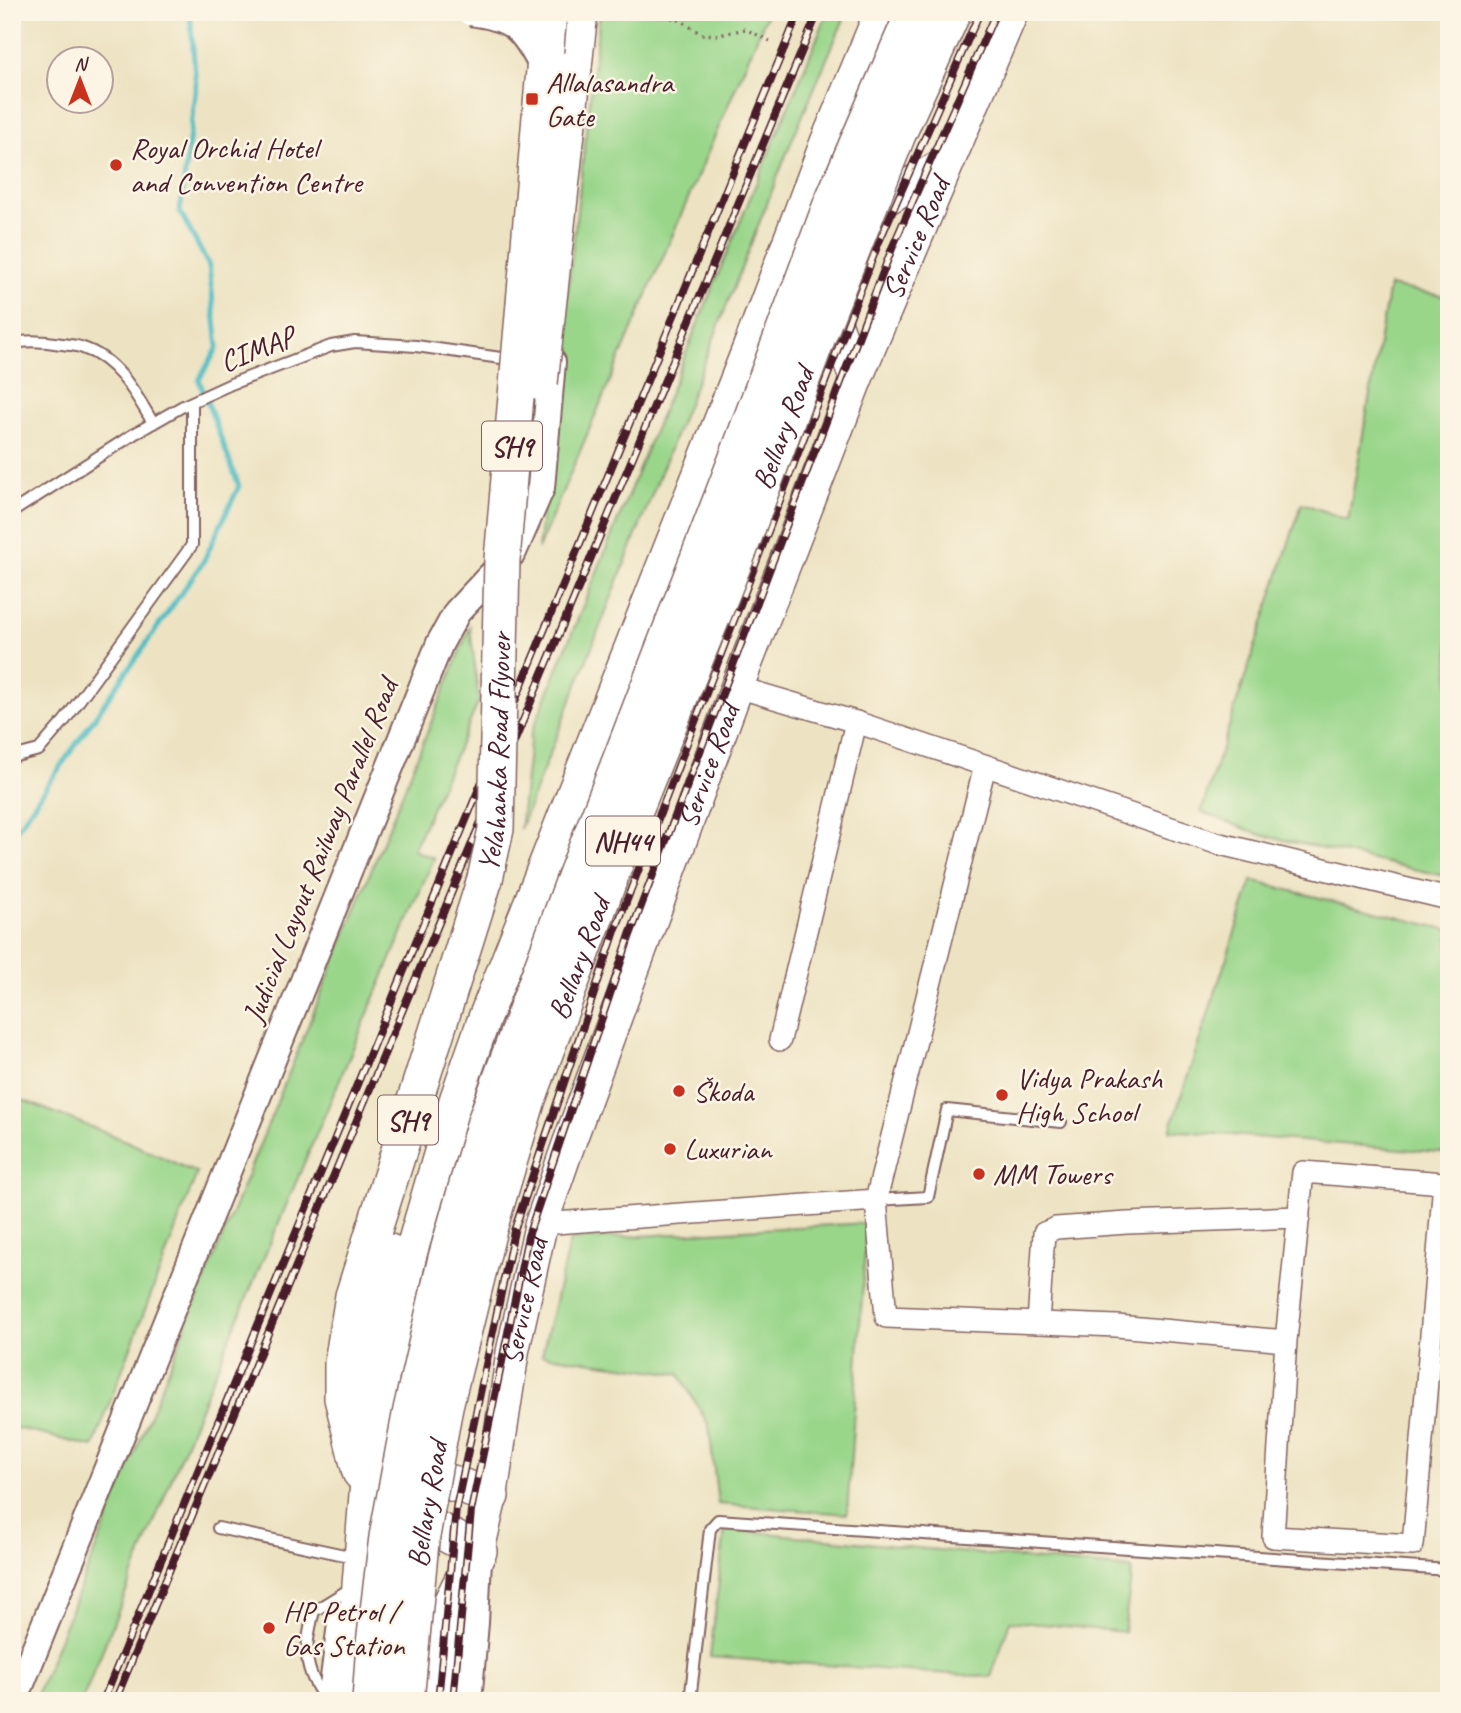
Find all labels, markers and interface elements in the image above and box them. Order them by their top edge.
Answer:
north arrow [46,46,116,116]
text: N [74,52,89,76]
place label: Allalasandra Gate [546,63,675,135]
marker: Allalasandra Gate [524,91,540,107]
place label: Royal Orchid Hotel and Convention Centre [130,129,364,201]
marker: Royal Orchid Hotel and Convention Centre [108,157,124,173]
street label: Service Road [873,168,960,305]
street label: CIMAP [214,316,303,381]
street label: Bellary Road [743,358,824,495]
road number: SH9 [482,422,542,471]
street label: Yelahanka Road Flyover [468,630,519,875]
street label: Judicial Layout Railway Parallel Road [233,670,408,1030]
street label: Service Road [668,695,750,833]
road number: NH44 [586,816,660,866]
street label: Bellary Road [539,888,620,1025]
place label: Vidya Prakash High School [1016,1059,1163,1131]
place label: Škoda [693,1072,755,1110]
marker: Škoda [671,1083,687,1099]
marker: Vidya Prakash High School [994,1087,1010,1103]
road number: SH9 [378,1096,438,1144]
place label: Luxurian [684,1130,773,1168]
marker: Luxurian [662,1141,678,1157]
place label: MM Towers [993,1155,1114,1193]
marker: MM Towers [971,1166,987,1182]
street label: Service Road [492,1230,557,1367]
street label: Bellary Road [399,1434,457,1569]
place label: HP Petrol / Gas Station [283,1592,406,1664]
marker: HP Petrol / Gas Station [261,1620,277,1636]

